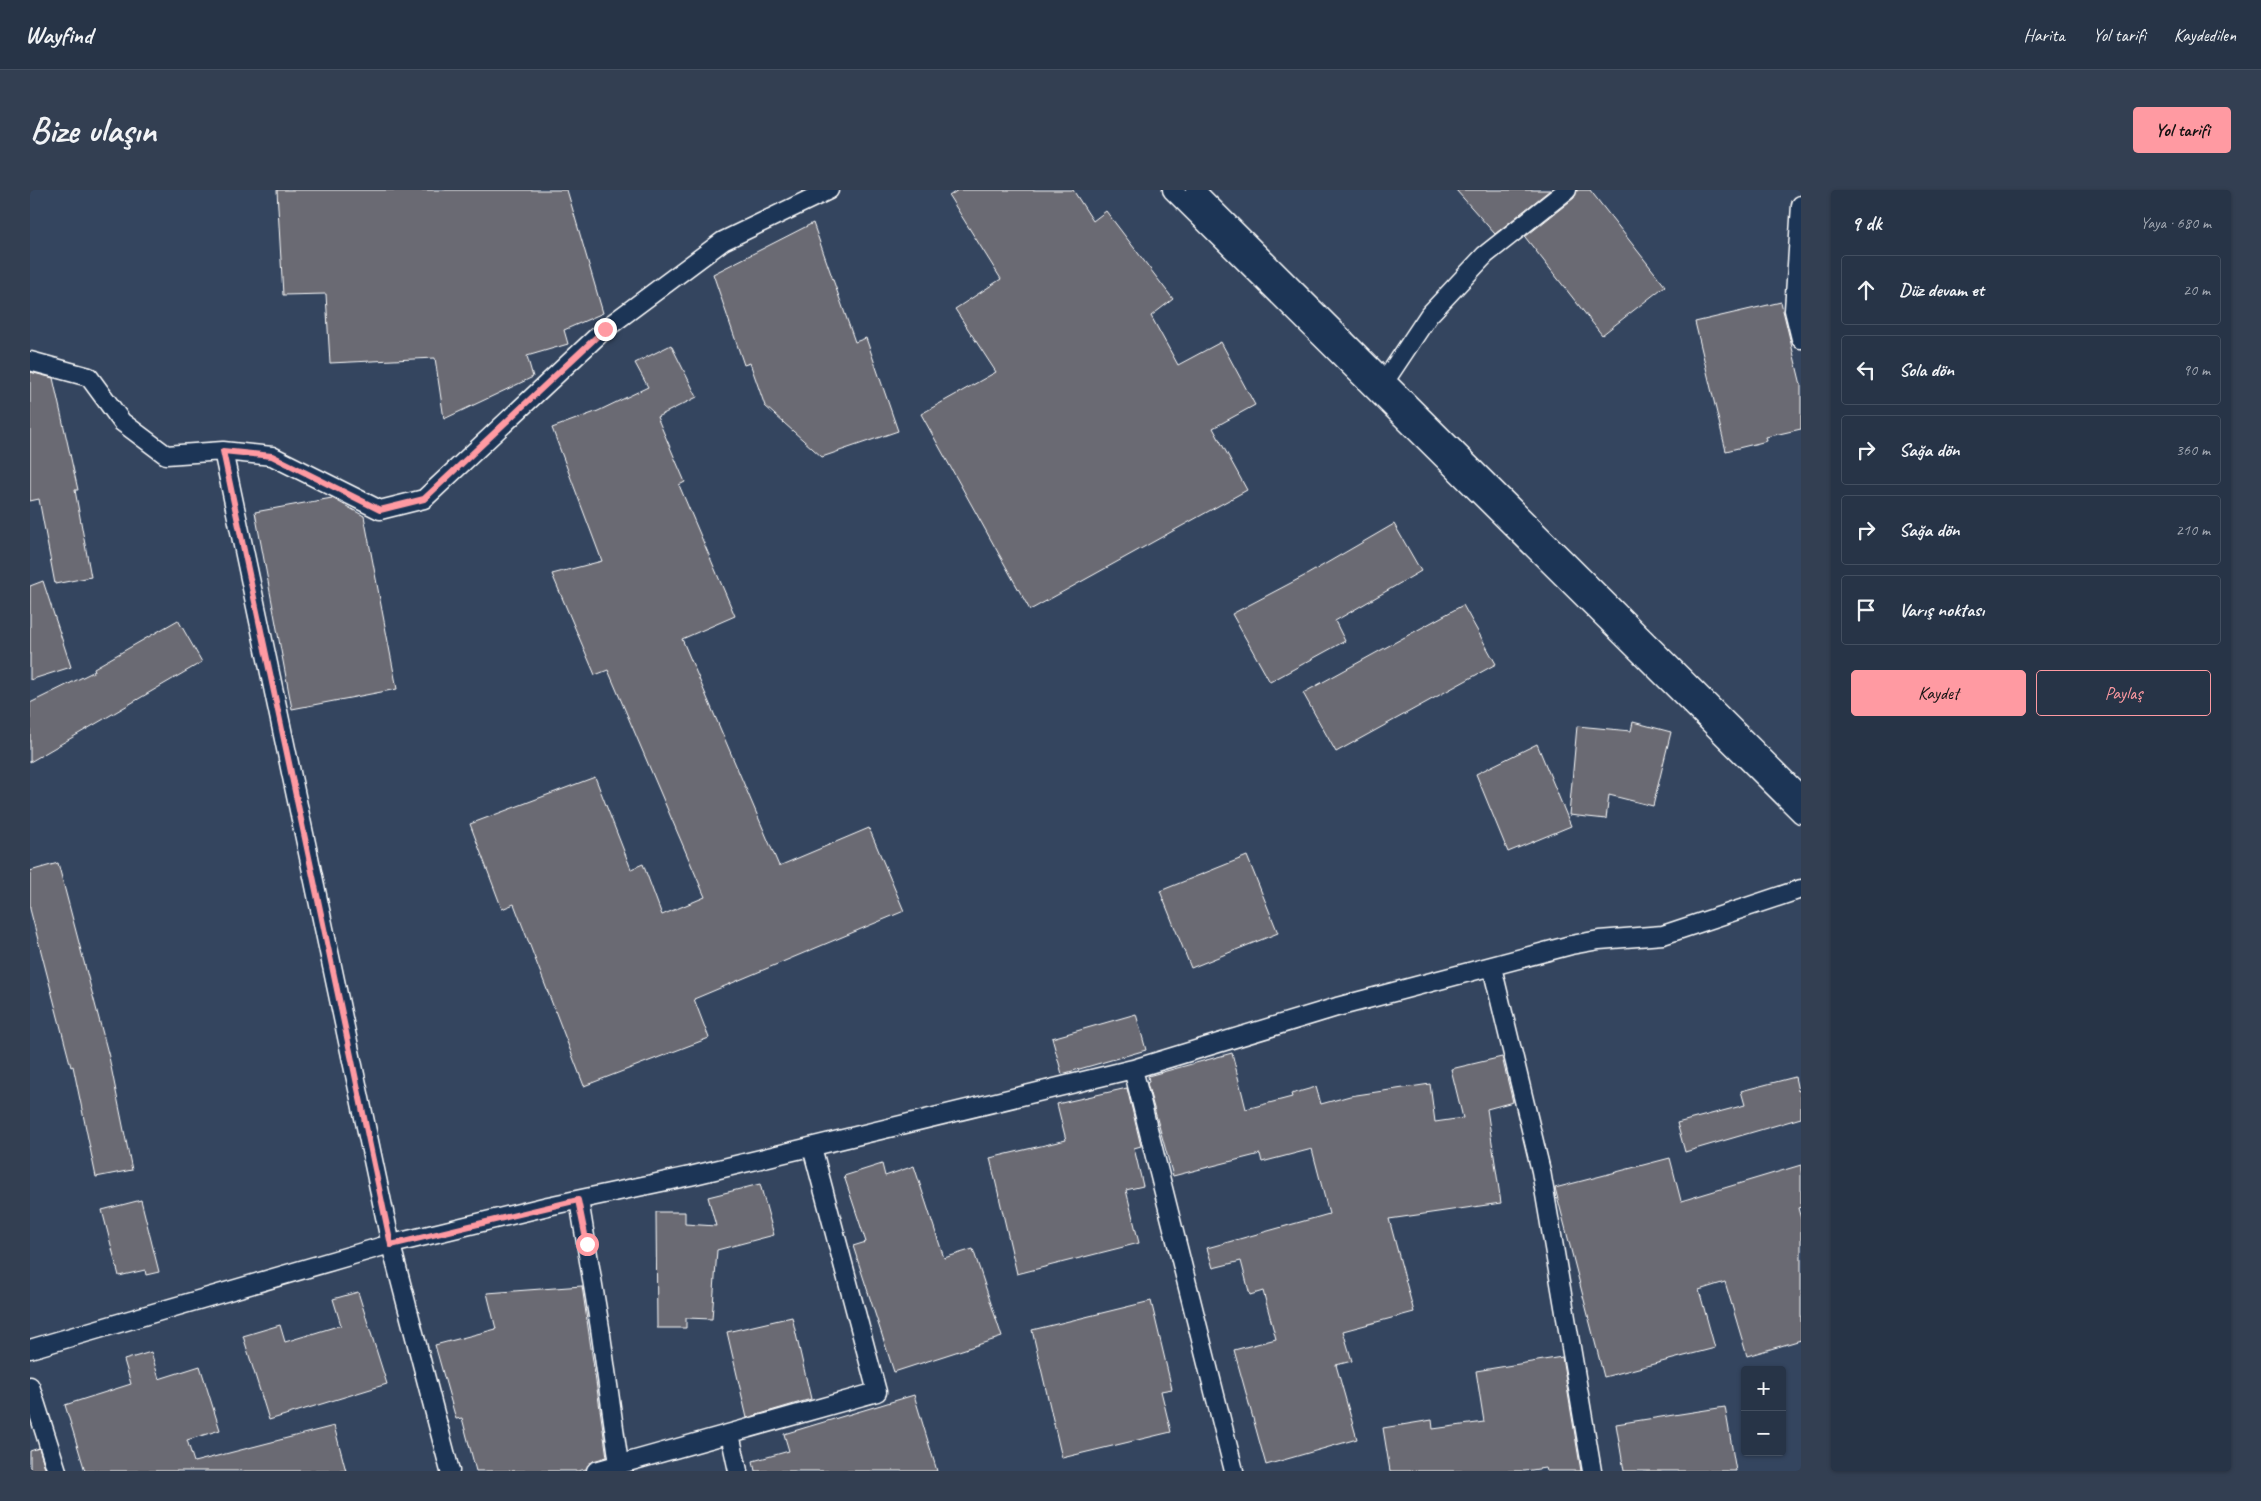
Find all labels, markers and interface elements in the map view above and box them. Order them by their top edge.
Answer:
text: Wayfind [25,20,92,50]
text: Harita [2024,24,2065,46]
text: Yol tarifi [2093,24,2146,46]
text: Kaydedilen [2174,24,2236,46]
button: Yol tarifi [2133,107,2231,153]
text: Bize ulaşın [30,108,156,153]
text: 9 dk [1851,210,1882,236]
text: Yaya · 680 m [2140,213,2211,233]
icon: ahead [1852,276,1880,304]
text: Düz devam et [1899,278,1984,302]
text: 20 m [2183,280,2210,300]
route end [594,318,617,341]
icon: left [1852,356,1880,384]
text: Sola dön [1899,358,1954,382]
text: 90 m [2183,360,2210,380]
icon: right [1852,436,1880,464]
text: Sağa dön [1899,438,1960,462]
text: 360 m [2176,440,2210,460]
icon: right [1852,516,1880,544]
text: Sağa dön [1899,518,1960,542]
text: 210 m [2176,520,2210,540]
icon: arrive [1852,596,1880,624]
text: Varış noktası [1899,598,1984,622]
button: Kaydet [1851,670,2026,716]
button: Paylaş [2036,670,2211,716]
route start [576,1233,599,1256]
map controls [1741,1366,1786,1456]
button: + [1741,1366,1786,1411]
button: − [1741,1411,1786,1456]

